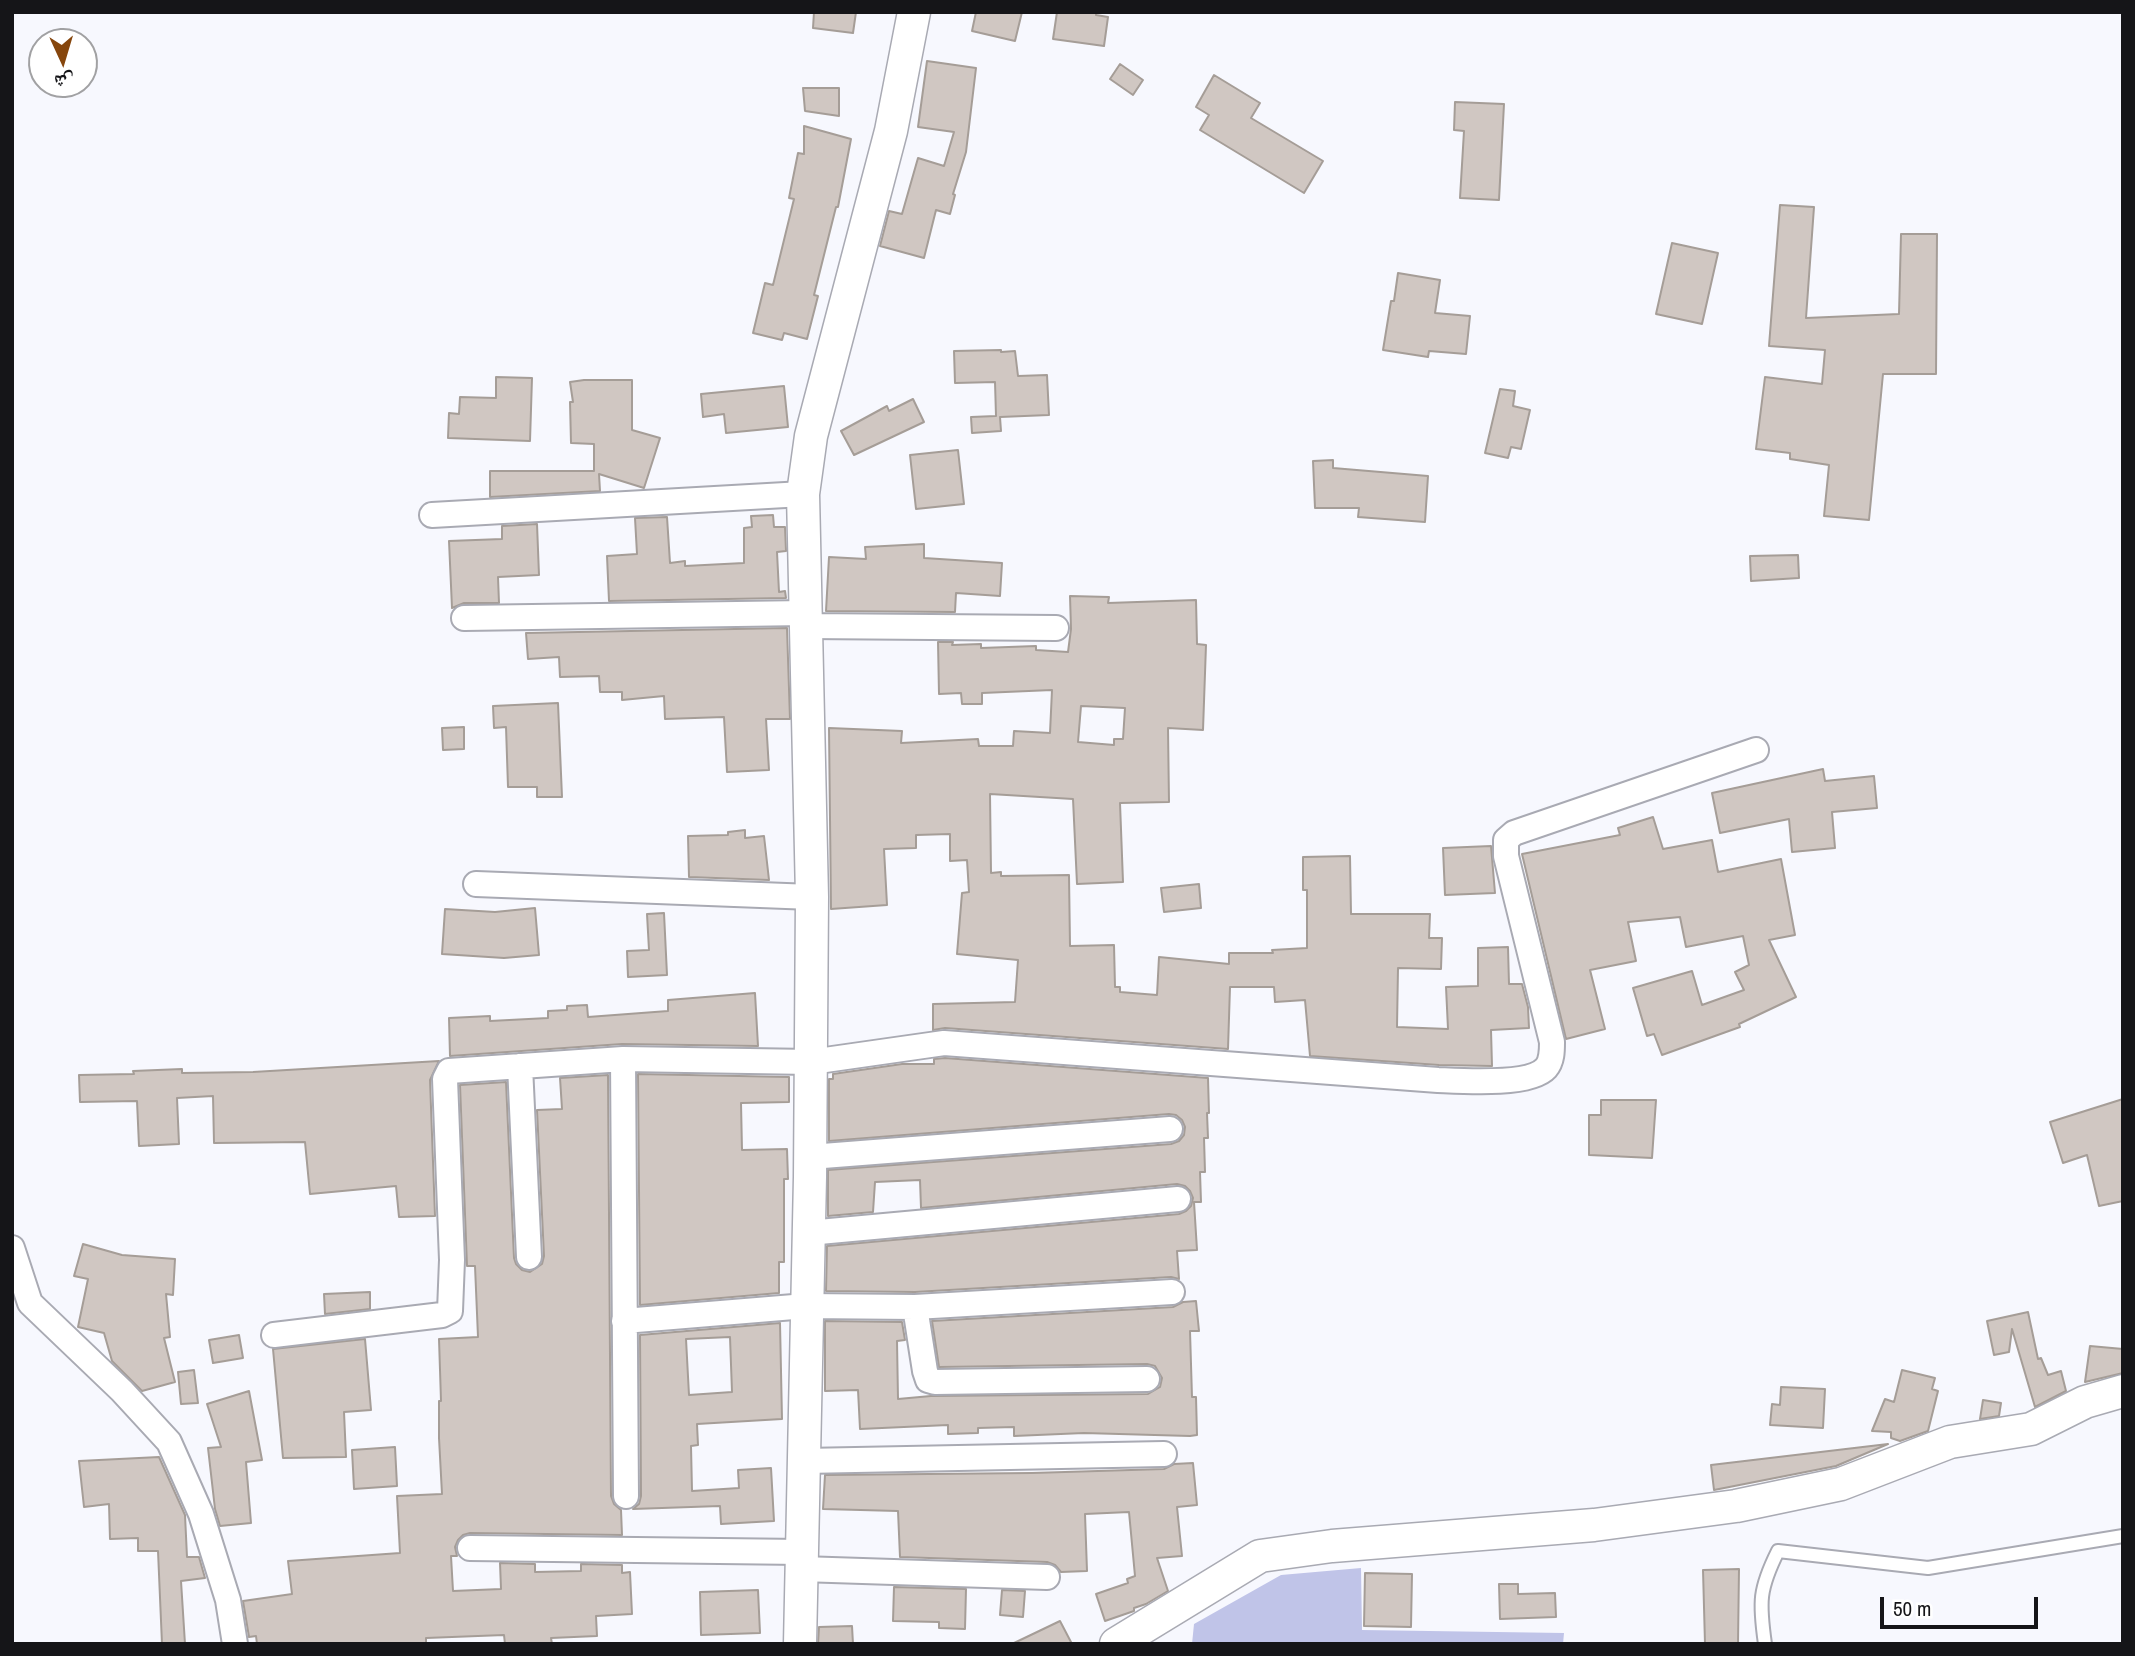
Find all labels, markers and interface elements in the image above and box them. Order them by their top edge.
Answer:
north arrow [28,28,98,98]
text: ش [53,68,75,96]
scale bar [1883,1582,2040,1626]
text: 50 m [1893,1594,1931,1623]

